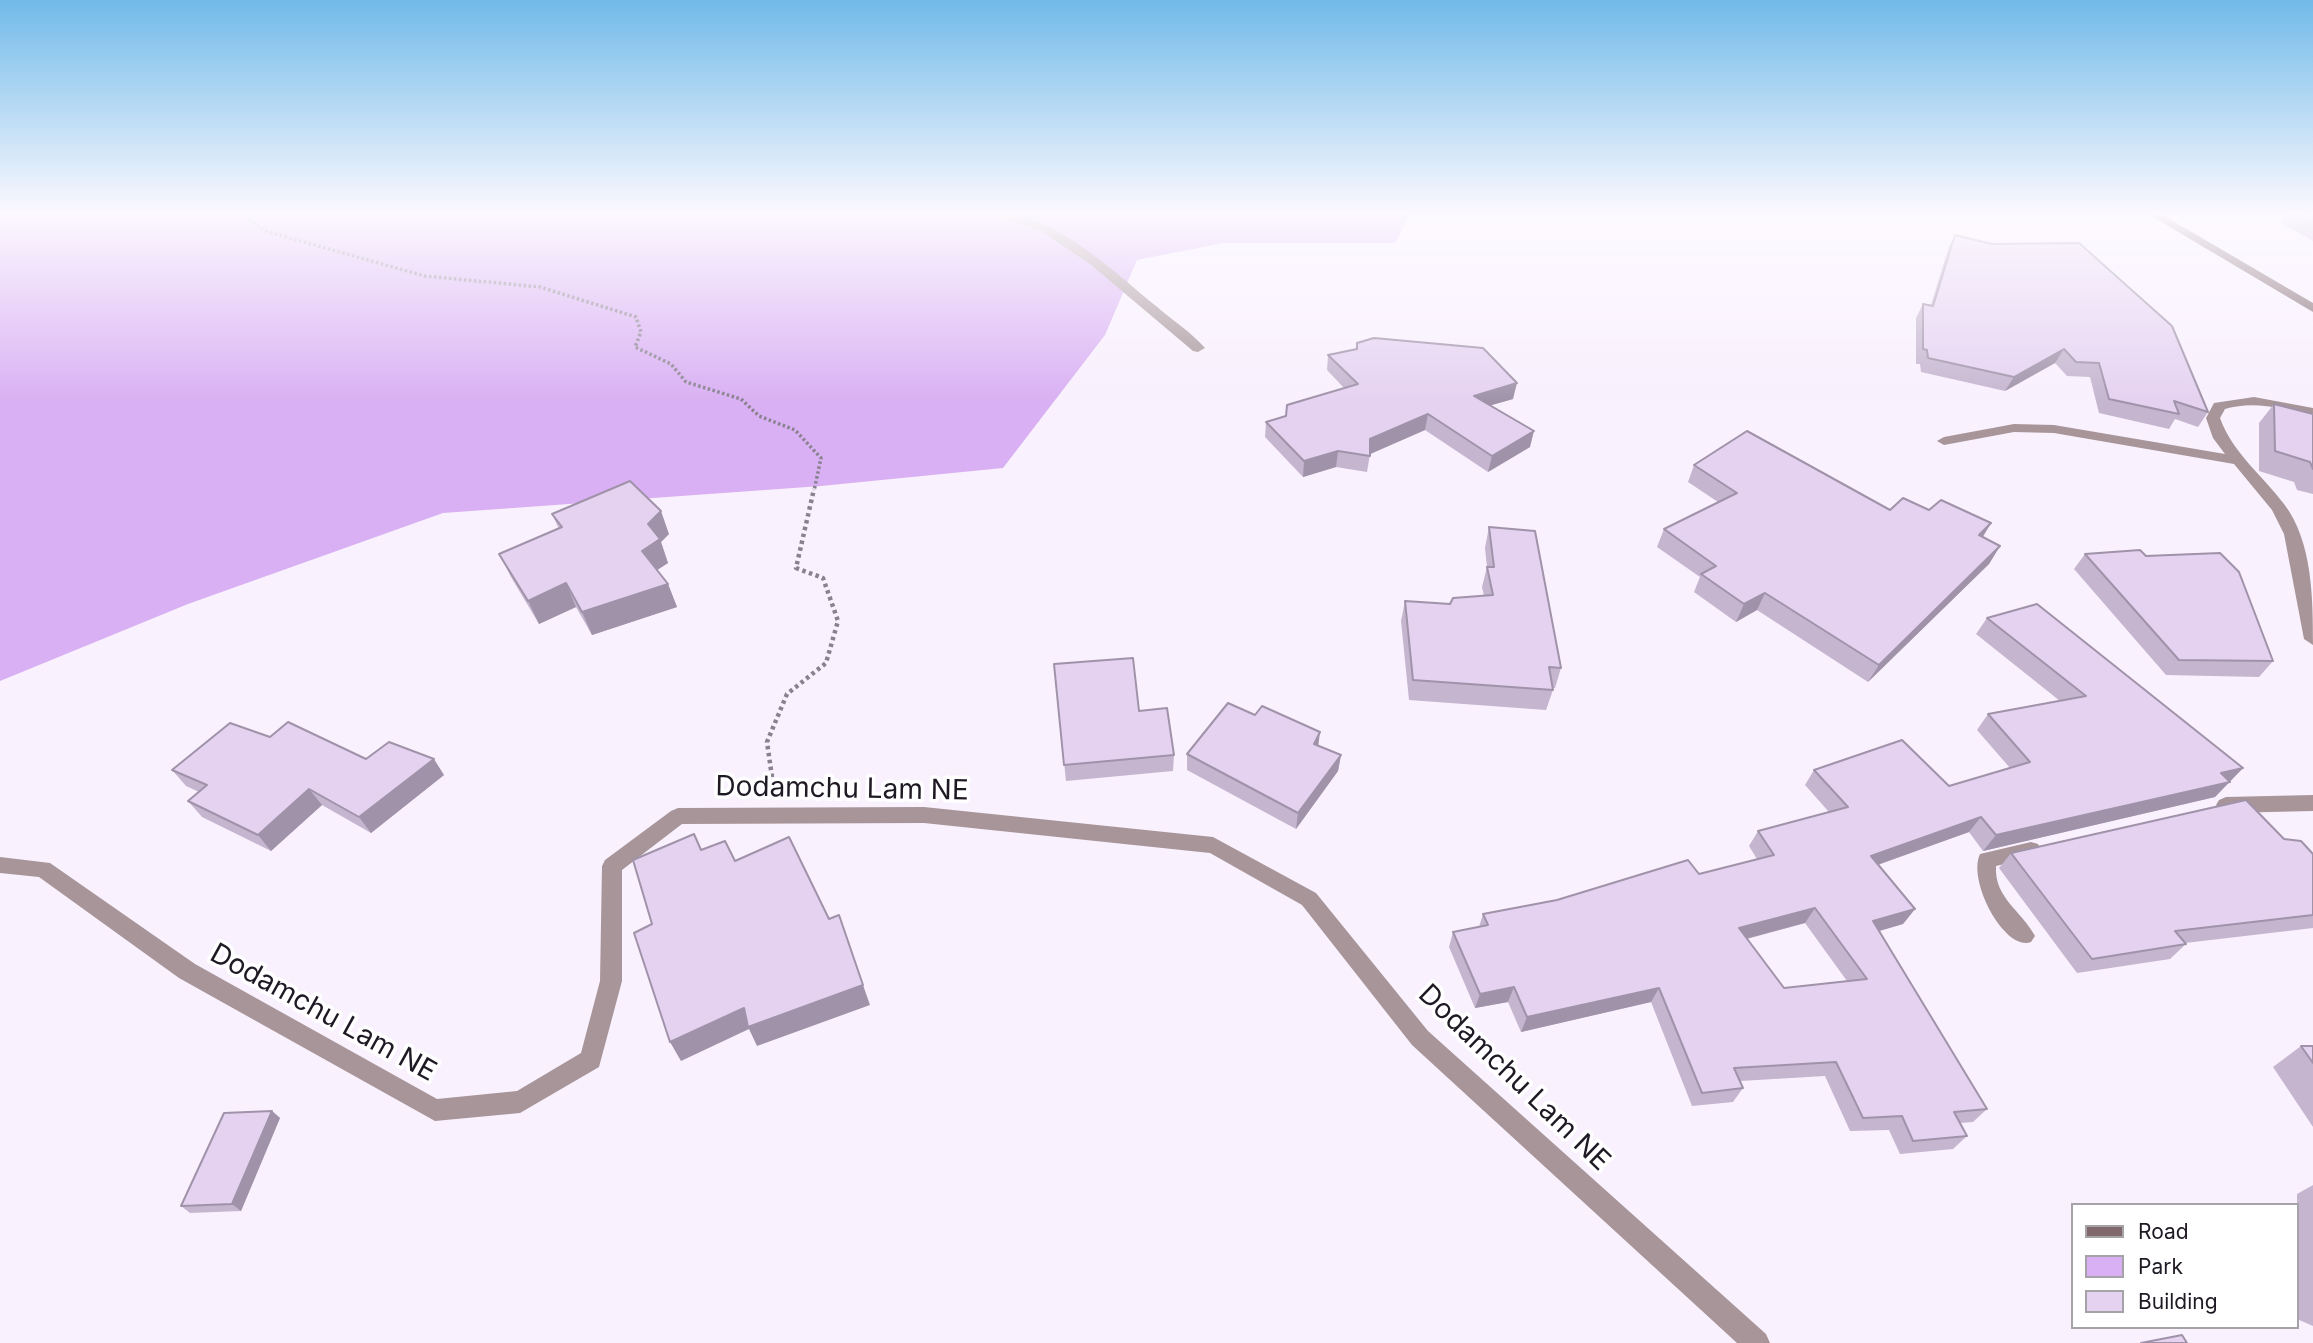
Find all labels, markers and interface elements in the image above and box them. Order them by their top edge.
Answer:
street label: Dodamchu Lam NE [715,770,969,808]
street label: Dodamchu Lam NE [204,937,442,1089]
street label: Dodamchu Lam NE [1411,978,1617,1178]
legend [2072,1203,2299,1329]
text: Road [2138,1219,2189,1244]
text: Park [2138,1254,2183,1279]
text: Building [2138,1289,2218,1314]

